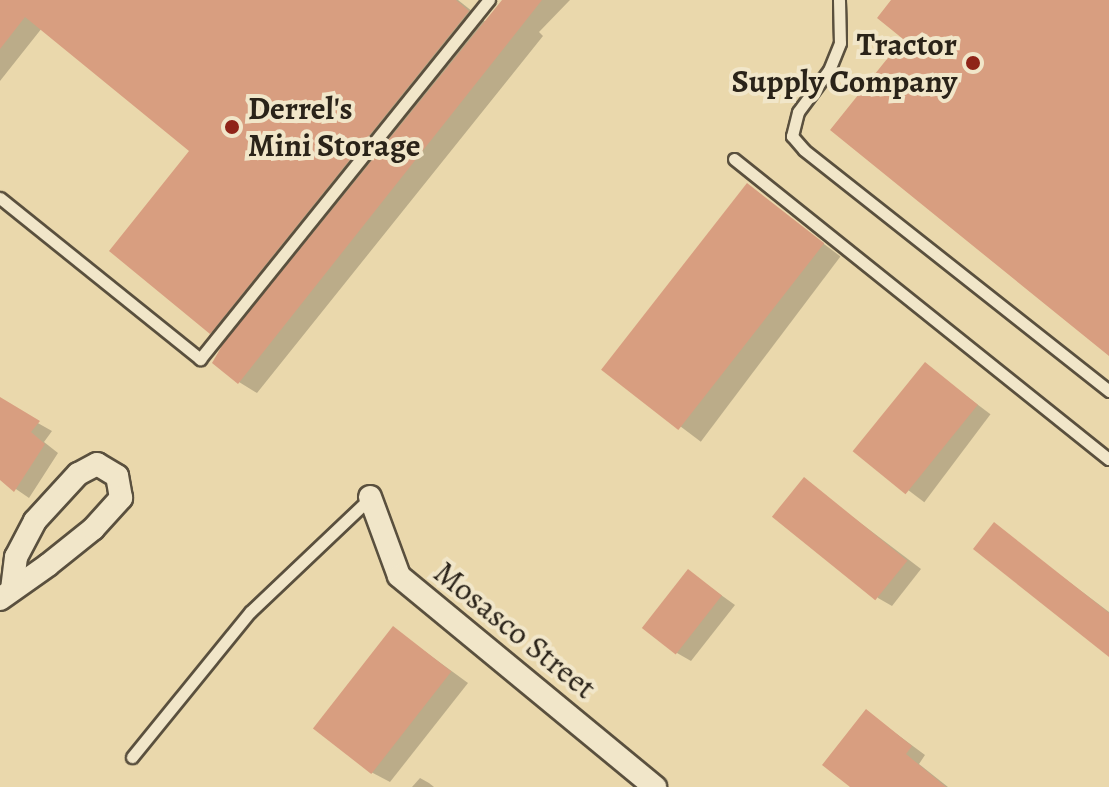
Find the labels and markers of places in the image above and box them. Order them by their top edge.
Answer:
place label: Tractor Supply Company [732,26,957,101]
marker: Tractor Supply Company [964,54,982,72]
place label: Derrel's Mini Storage [248,90,421,165]
marker: Derrel's Mini Storage [223,118,241,136]

